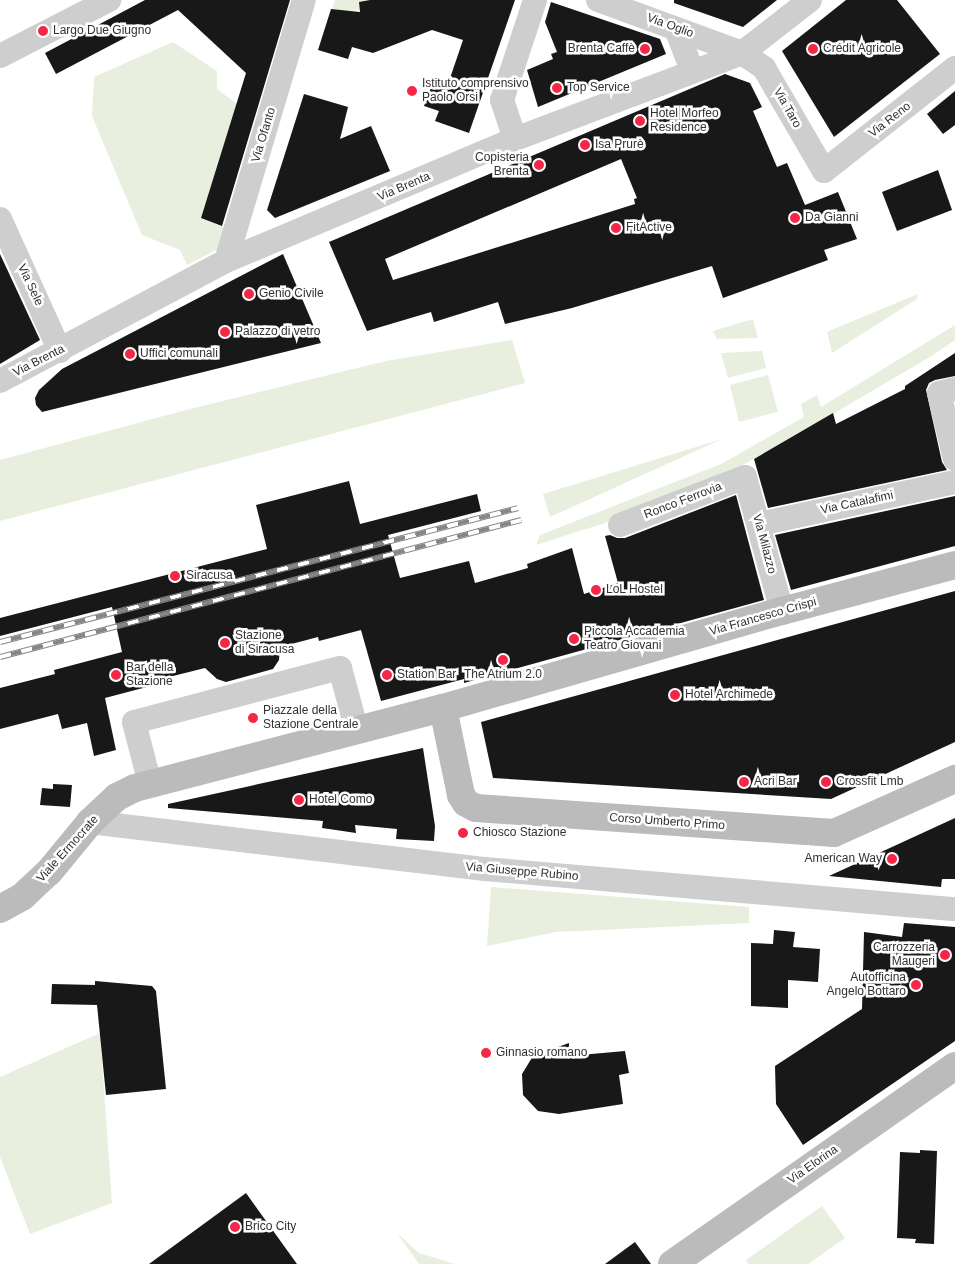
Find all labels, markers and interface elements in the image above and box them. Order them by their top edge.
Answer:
street label: Via Oglio [645,11,695,41]
place label: Largo Due Giugno [53,24,151,38]
marker: Largo Due Giugno [37,25,49,37]
place label: Brenta Caffè [568,42,635,56]
place label: Crédit Agricole [823,42,902,56]
marker: Brenta Caffè [639,43,651,55]
marker: Crédit Agricole [807,43,819,55]
place label: Istituto comprensivo Paolo Orsi [422,77,529,105]
place label: Top Service [567,81,630,95]
marker: Top Service [551,82,563,94]
marker: Istituto comprensivo Paolo Orsi [406,85,418,97]
street label: Via Taro [770,85,804,131]
street label: Via Reno [866,99,914,141]
street label: Via Ofanto [249,106,279,164]
place label: Hotel Morfeo Residence [650,107,719,135]
marker: Hotel Morfeo Residence [634,115,646,127]
place label: Isa Prurè [595,138,644,152]
marker: Isa Prurè [579,139,591,151]
place label: Copisteria Brenta [475,151,529,179]
marker: Copisteria Brenta [533,159,545,171]
street label: Via Brenta [375,169,433,205]
place label: Da Gianni [805,211,858,225]
marker: Da Gianni [789,212,801,224]
place label: FitActive [626,221,672,235]
marker: FitActive [610,222,622,234]
street label: Via Sele [14,262,46,308]
place label: Genio Civile [259,287,324,301]
marker: Genio Civile [243,288,255,300]
place label: Palazzo di vetro [235,325,320,339]
marker: Palazzo di vetro [219,326,231,338]
street label: Via Brenta [11,342,67,380]
place label: Uffici comunali [140,347,218,361]
marker: Uffici comunali [124,348,136,360]
street label: Ronco Ferrovia [642,480,724,522]
street label: Via Catalafimi [819,488,895,518]
street label: Via Milazzo [749,513,779,575]
marker: Siracusa [168,569,182,583]
place label: Siracusa [186,569,233,583]
place label: LoL Hostel [606,583,663,597]
marker: LoL Hostel [590,584,602,596]
street label: Via Francesco Crispi [708,595,818,639]
place label: Piccola Accademia Teatro Giovani [584,625,685,653]
place label: Stazione di Siracusa [235,629,294,657]
marker: Piccola Accademia Teatro Giovani [568,633,580,645]
marker: Stazione di Siracusa [219,637,231,649]
marker: The Atrium 2.0 [497,654,509,666]
place label: Bar della Stazione [126,661,173,689]
place label: Station Bar [397,668,456,682]
place label: The Atrium 2.0 [464,668,542,682]
marker: Bar della Stazione [110,669,122,681]
marker: Station Bar [381,669,393,681]
place label: Hotel Archimede [685,688,774,702]
marker: Hotel Archimede [669,689,681,701]
place label: Piazzale della Stazione Centrale [263,704,358,732]
marker: Piazzale della Stazione Centrale [247,712,259,724]
place label: Acri Bar [754,775,797,789]
place label: Crossfit Lmb [836,775,903,789]
marker: Acri Bar [738,776,750,788]
marker: Crossfit Lmb [820,776,832,788]
place label: Hotel Como [309,793,372,807]
marker: Hotel Como [293,794,305,806]
street label: Corso Umberto Primo [609,811,725,833]
street label: Viale Ermocrate [34,813,102,885]
place label: Chiosco Stazione [473,826,566,840]
marker: Chiosco Stazione [457,827,469,839]
place label: American Way [804,852,882,866]
marker: American Way [886,853,898,865]
street label: Via Giuseppe Rubino [465,860,579,884]
place label: Carrozzeria Maugeri [873,941,935,969]
marker: Carrozzeria Maugeri [939,949,951,961]
place label: Autofficina Angelo Bottaro [827,971,906,999]
marker: Autofficina Angelo Bottaro [910,979,922,991]
place label: Ginnasio romano [496,1046,587,1060]
marker: Ginnasio romano [480,1047,492,1059]
street label: Via Elorina [785,1143,841,1187]
place label: Brico City [245,1220,296,1234]
marker: Brico City [229,1221,241,1233]

